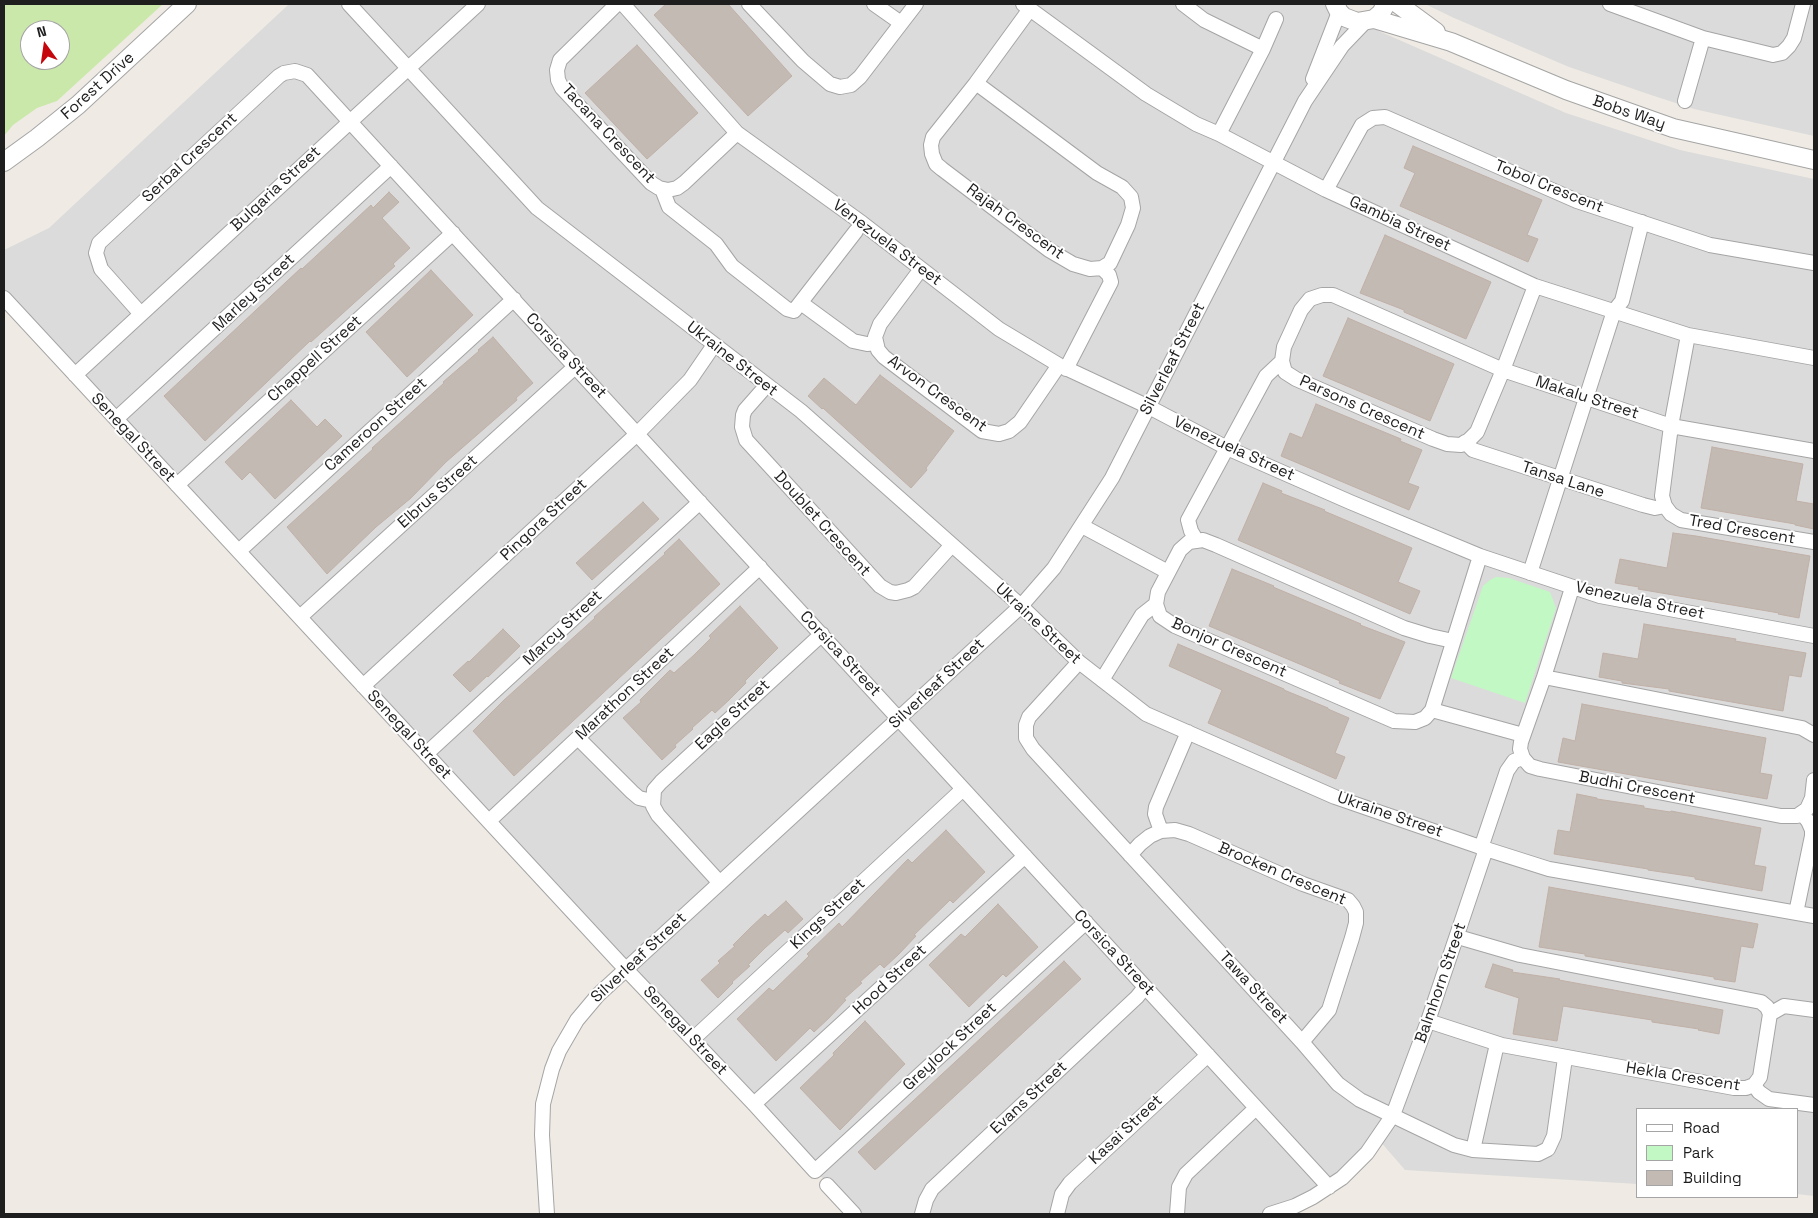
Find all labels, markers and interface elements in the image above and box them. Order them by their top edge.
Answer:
north arrow [20,20,70,70]
text: N [35,22,48,41]
street label: Forest Drive [58,48,138,124]
street label: Tacana Crescent [557,80,659,188]
street label: Bobs Way [1590,92,1668,134]
street label: Serbal Crescent [139,109,241,207]
street label: Bulgaria Street [227,142,325,236]
street label: Tobol Crescent [1492,156,1606,218]
street label: Rajah Crescent [962,180,1068,264]
street label: Gambia Street [1346,192,1454,256]
street label: Venezuela Street [829,196,945,290]
street label: Marley Street [209,250,299,336]
street label: Silverleaf Street [1136,300,1210,418]
street label: Corsica Street [521,309,611,403]
street label: Chappell Street [264,312,366,406]
street label: Ukraine Street [683,317,781,401]
street label: Arvon Crescent [884,352,990,436]
street label: Parsons Crescent [1296,372,1428,444]
street label: Makalu Street [1533,372,1641,424]
street label: Cameroon Street [321,374,431,476]
street label: Senegal Street [87,389,179,487]
street label: Venezuela Street [1170,413,1298,485]
street label: Elbrus Street [394,451,482,533]
street label: Tansa Lane [1519,458,1607,502]
street label: Doublet Crescent [770,467,874,581]
street label: Pingora Street [497,475,591,565]
street label: Tred Crescent [1687,511,1797,549]
street label: Venezuela Street [1574,578,1706,624]
street label: Ukraine Street [991,579,1085,669]
street label: Marcy Street [519,586,607,670]
street label: Corsica Street [795,607,885,701]
street label: Bonjor Crescent [1168,614,1290,682]
street label: Silverleaf Street [885,635,989,733]
street label: Marathon Street [572,644,678,744]
street label: Eagle Street [692,676,774,754]
street label: Senegal Street [363,686,455,784]
street label: Budhi Crescent [1577,767,1697,809]
street label: Ukraine Street [1335,788,1445,842]
street label: Brocken Crescent [1215,838,1349,910]
street label: Kings Street [787,875,869,953]
street label: Corsica Street [1069,906,1159,1000]
street label: Silverleaf Street [587,909,691,1007]
street label: Balmhorn Street [1411,920,1471,1046]
street label: Hood Street [849,941,931,1019]
street label: Tawa Street [1215,948,1291,1028]
street label: Senegal Street [639,982,731,1080]
street label: Greylock Street [899,999,1001,1095]
street label: Evans Street [987,1058,1071,1138]
street label: Hekla Crescent [1624,1058,1742,1096]
street label: Kasai Street [1085,1091,1167,1169]
legend [1636,1108,1798,1198]
text: Road [1683,1118,1720,1137]
text: Park [1683,1143,1714,1162]
text: Building [1683,1168,1742,1187]

